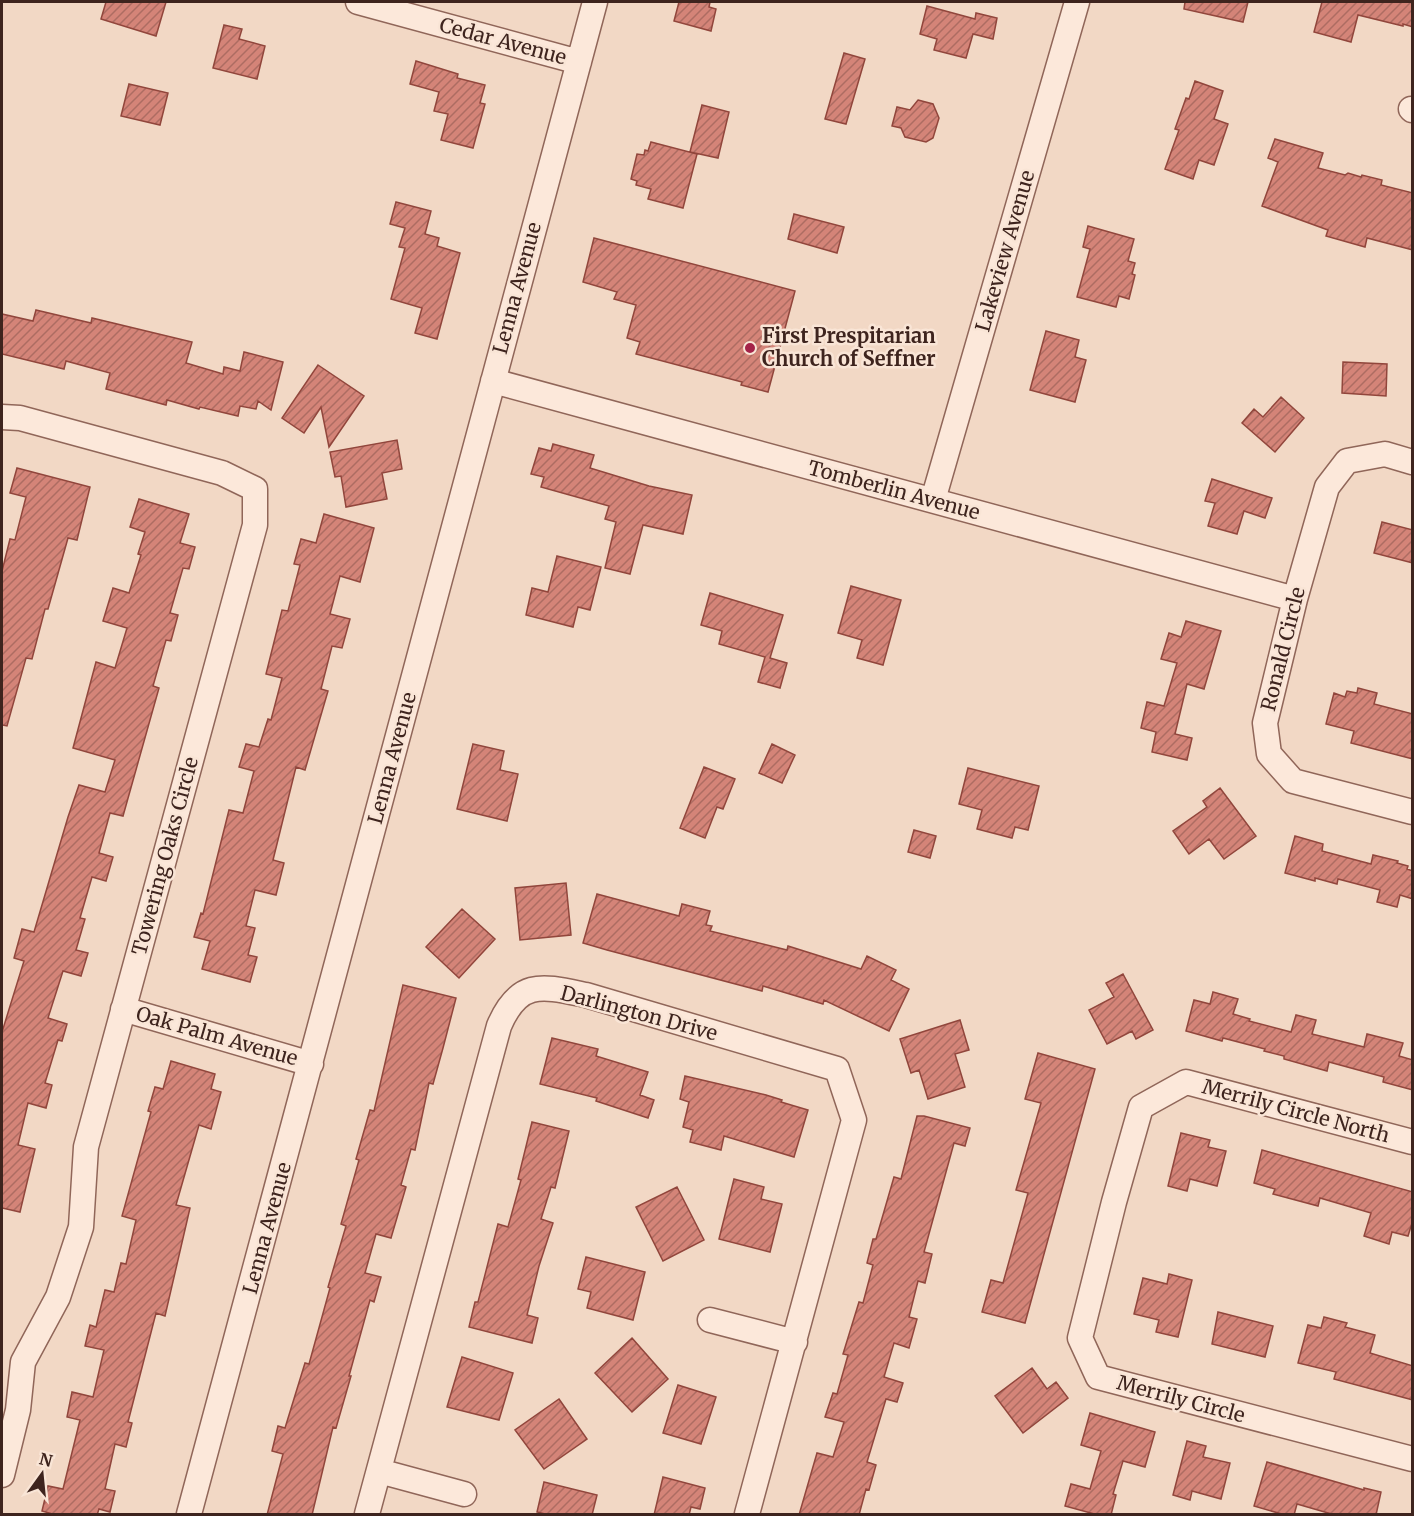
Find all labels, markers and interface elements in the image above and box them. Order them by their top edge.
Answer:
street label: Cedar Avenue [437,12,569,69]
street label: Lakeview Avenue [970,167,1040,334]
street label: Lenna Avenue [487,219,546,356]
place label: First Prespitarian Church of Seffner [762,323,936,371]
marker: First Prespitarian Church of Seffner [743,341,757,355]
street label: Tomberlin Avenue [806,455,983,524]
street label: Ronald Circle [1255,584,1310,713]
street label: Lenna Avenue [362,689,421,826]
street label: Towering Oaks Circle [126,754,203,958]
street label: Darlington Drive [558,980,720,1045]
street label: Oak Palm Avenue [133,1000,301,1071]
street label: Merrily Circle North [1200,1074,1392,1148]
street label: Lenna Avenue [237,1159,296,1296]
street label: Merrily Circle [1115,1369,1248,1428]
north arrow [12,1444,72,1504]
text: N [37,1448,55,1471]

